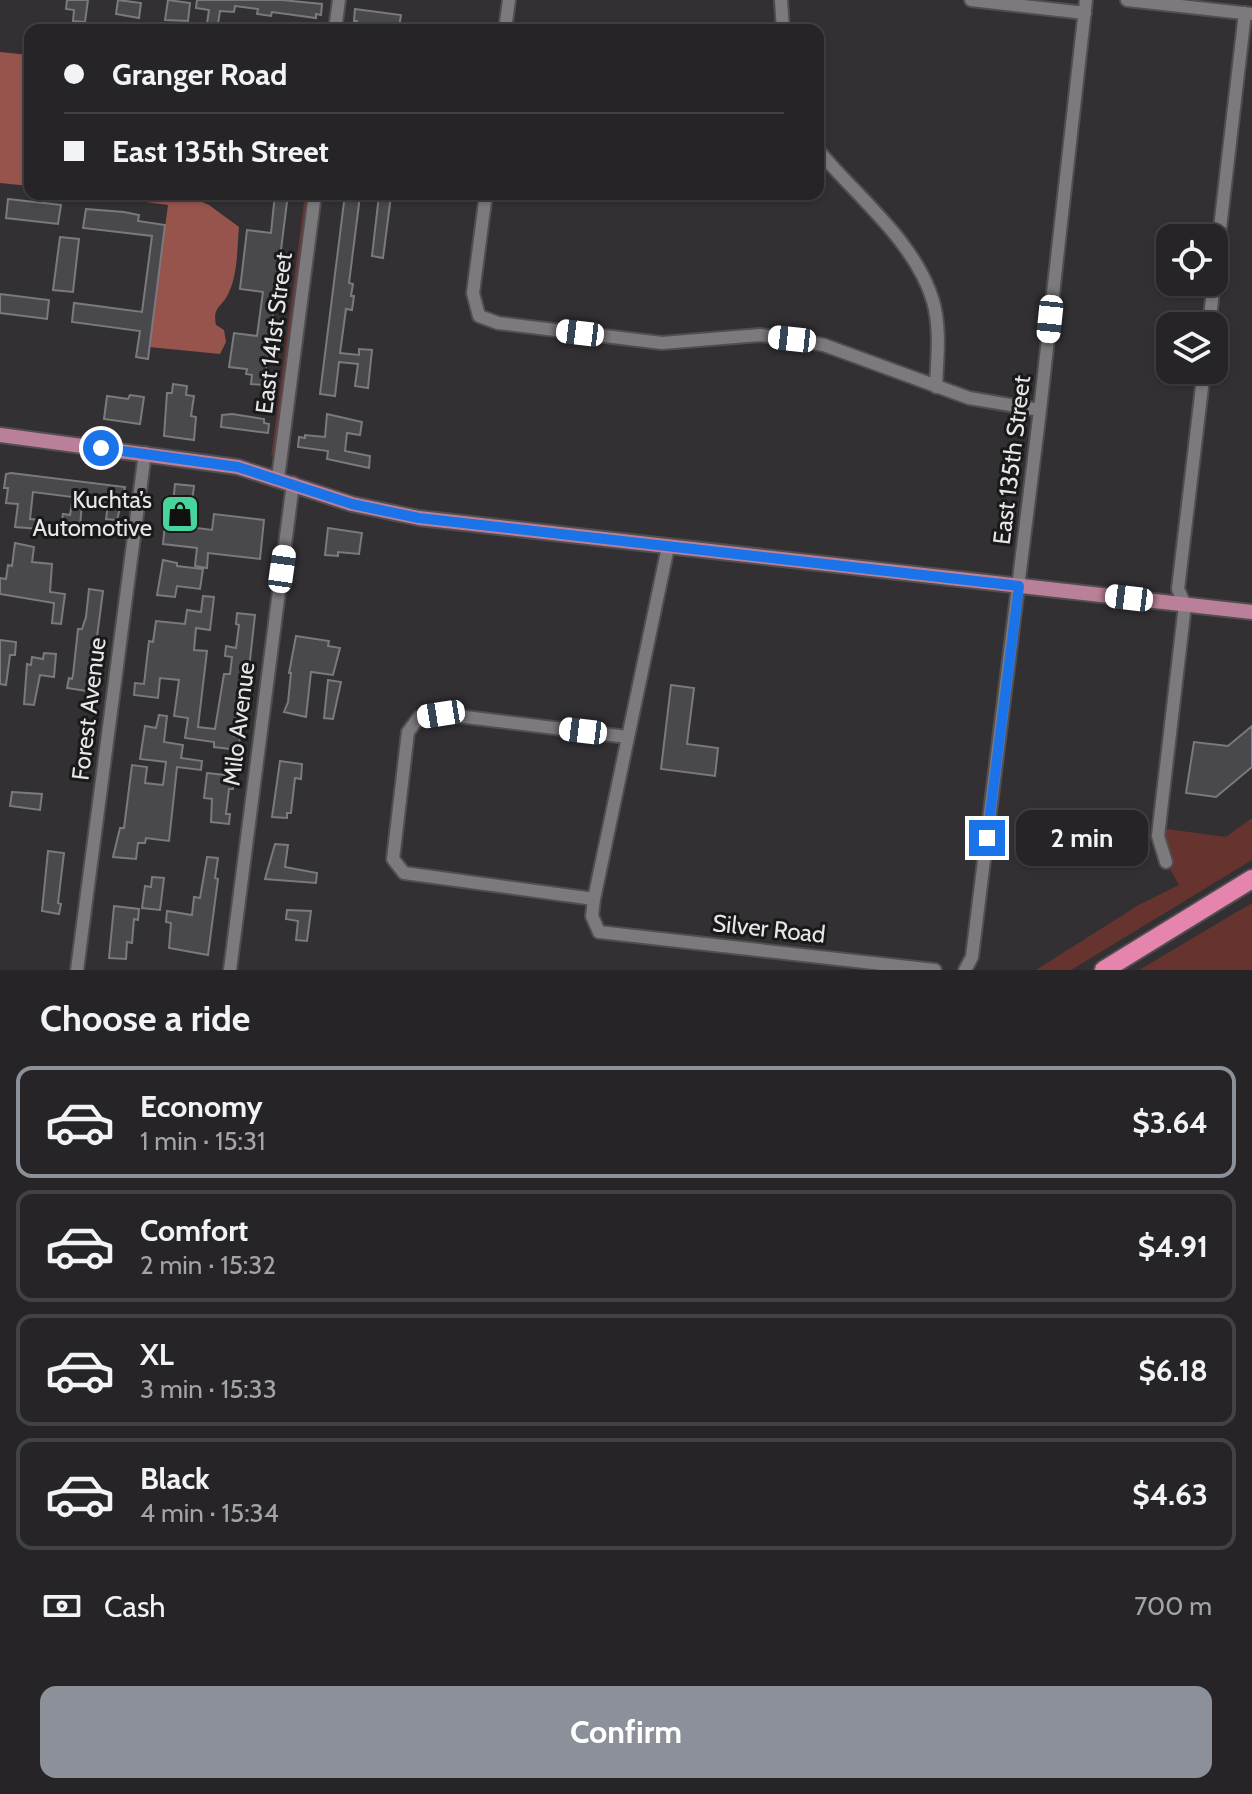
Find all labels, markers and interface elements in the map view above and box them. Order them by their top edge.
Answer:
text: Granger Road [112,56,287,93]
text: East 135th Street [112,133,329,170]
map controls [1156,224,1228,384]
button: locate [1156,224,1228,296]
street label: East 141st Street [249,250,298,416]
car [1036,294,1064,344]
button: layers [1156,312,1228,384]
car [555,318,605,348]
car [767,325,817,353]
street label: East 135th Street [987,374,1036,546]
route start [83,430,119,466]
place label: Kuchta’s Automotive [33,485,152,542]
shop icon: Kuchta’s Automotive [159,493,201,535]
car [267,544,297,594]
car [1104,583,1154,613]
street label: Forest Avenue [65,636,112,782]
street label: Milo Avenue [217,660,260,788]
car [415,698,467,730]
car [558,716,608,746]
callout: 2 min [1015,810,1147,866]
route end [969,820,1005,856]
text: 2 min [1051,822,1113,854]
street label: Silver Road [711,908,827,949]
text: Choose a ride [40,996,250,1040]
icon: car [44,1086,116,1158]
text: Economy [140,1088,263,1125]
text: $3.64 [1132,1104,1208,1141]
text: 1 min · 15:31 [140,1125,266,1157]
icon: car [44,1210,116,1282]
text: Comfort [140,1212,248,1249]
text: $4.91 [1138,1228,1208,1265]
text: 2 min · 15:32 [140,1249,276,1281]
icon: car [44,1334,116,1406]
text: XL [140,1336,174,1373]
text: $6.18 [1138,1352,1208,1389]
text: 3 min · 15:33 [140,1373,277,1405]
icon: car [44,1458,116,1530]
text: Black [140,1460,210,1497]
text: $4.63 [1132,1476,1208,1513]
text: 4 min · 15:34 [140,1497,279,1529]
icon: cash [40,1584,84,1628]
text: Cash [104,1588,166,1625]
text: 700 m [1134,1590,1212,1622]
button: Confirm [40,1686,1212,1778]

